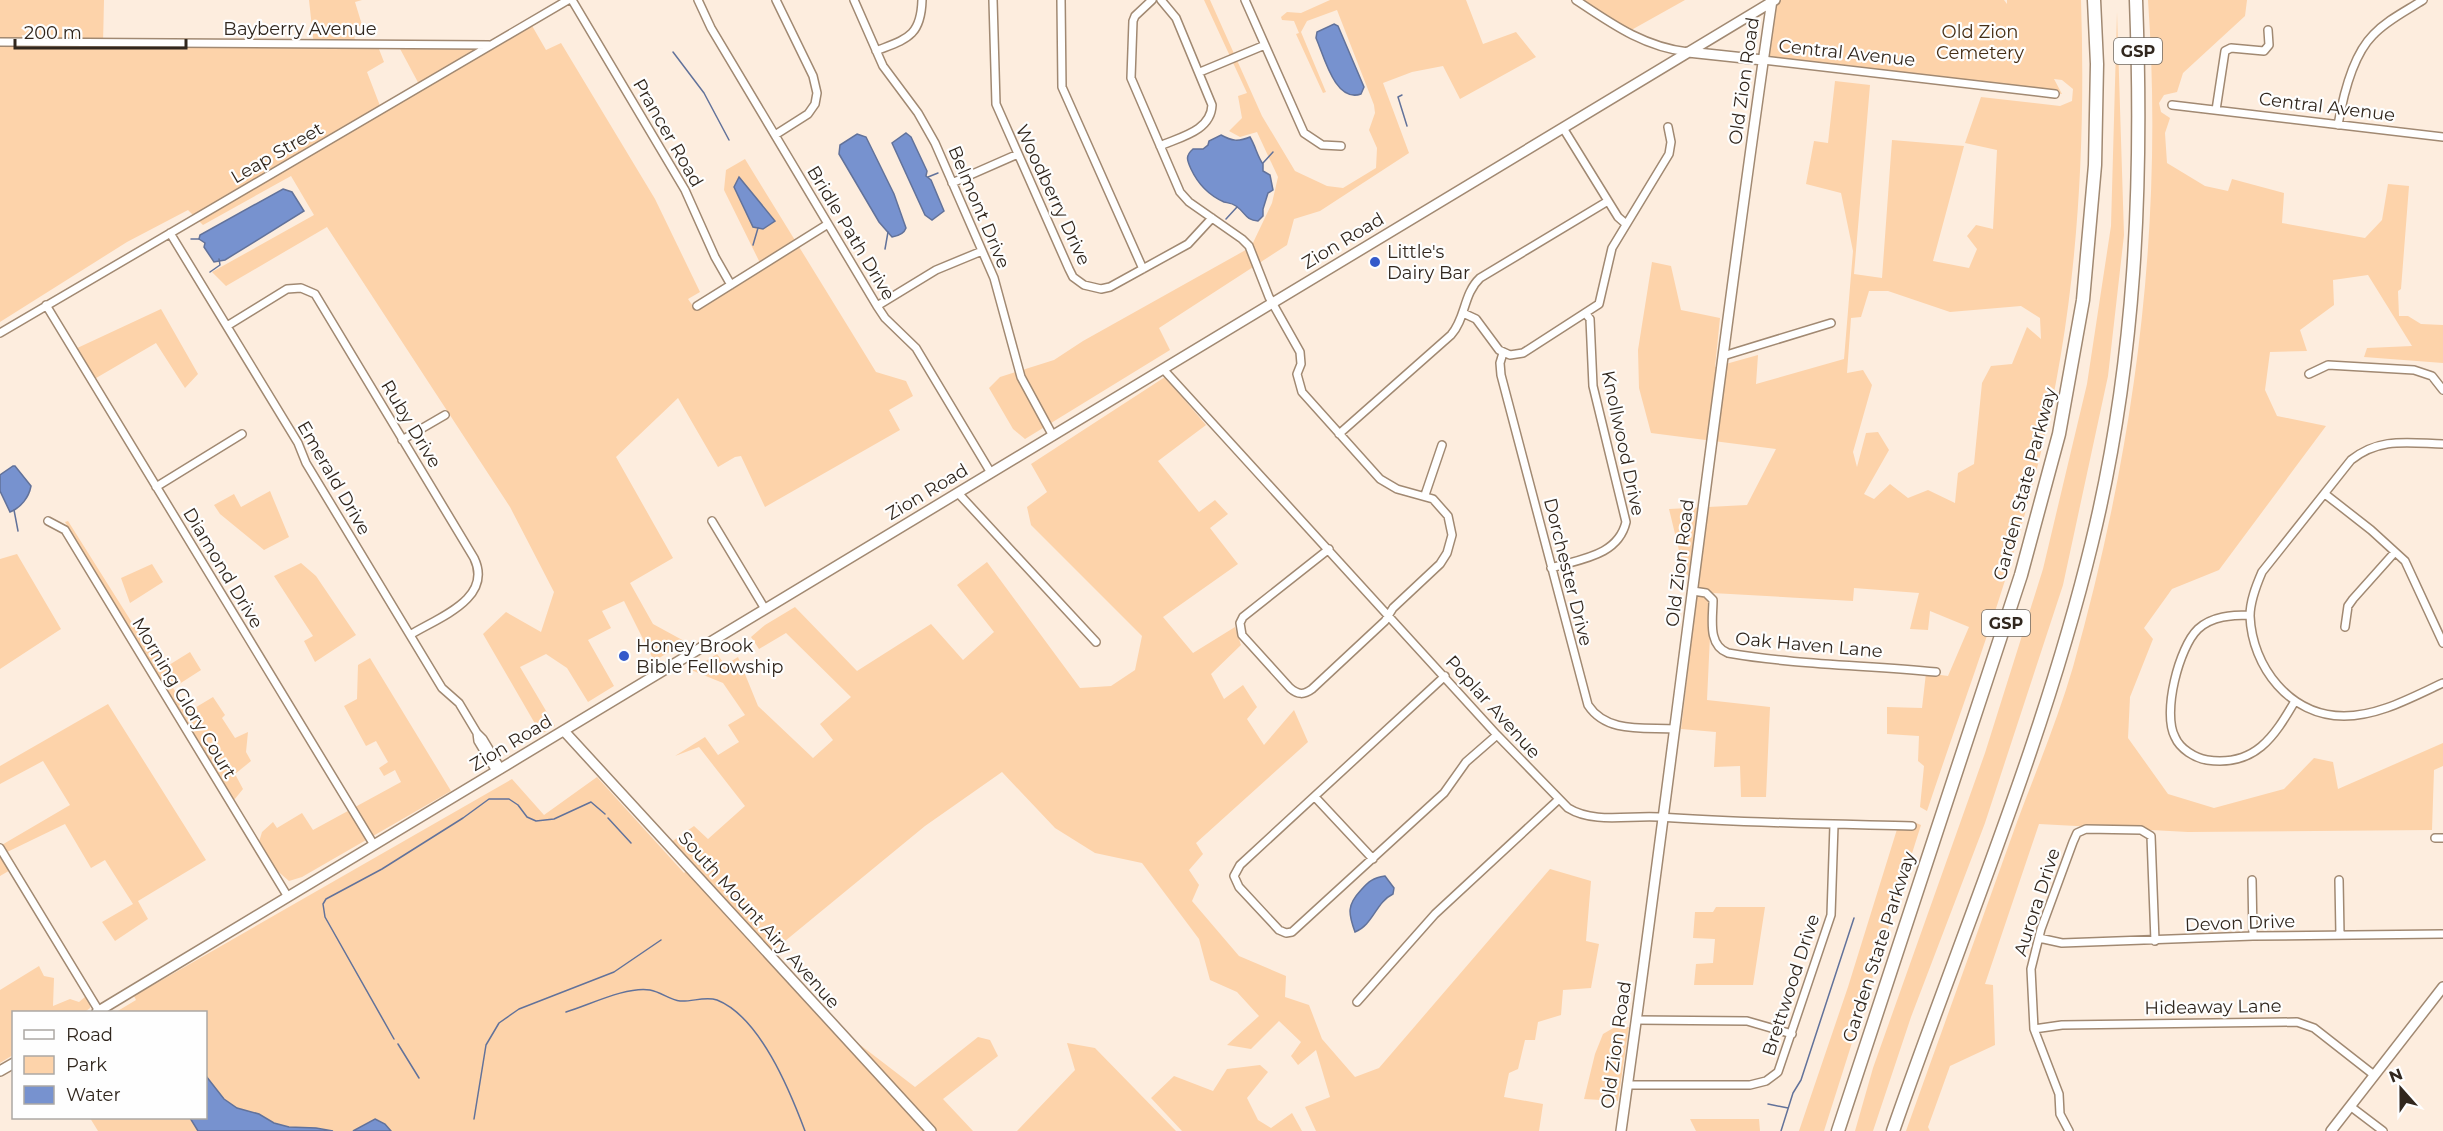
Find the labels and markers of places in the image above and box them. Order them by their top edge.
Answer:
place label: Little's Dairy Bar [1387,241,1470,284]
marker: Little's Dairy Bar [1368,255,1382,269]
place label: Honey Brook Bible Fellowship [636,635,783,678]
marker: Honey Brook Bible Fellowship [617,649,631,663]

